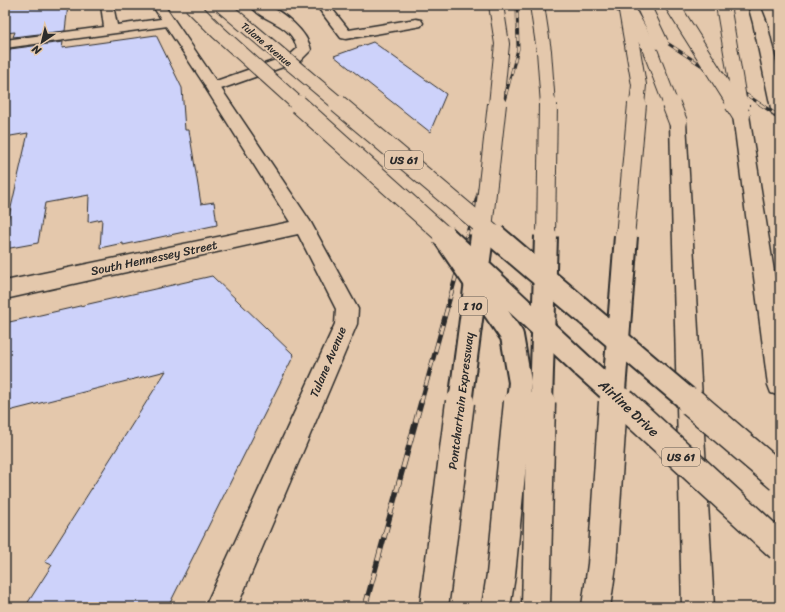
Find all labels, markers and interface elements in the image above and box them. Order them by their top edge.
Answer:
street label: Tulane Avenue [237,18,296,72]
north arrow [22,22,62,62]
text: N [28,40,46,60]
road number: US 61 [385,151,423,169]
street label: South Hennessey Street [89,234,219,282]
road number: I 10 [459,297,487,315]
street label: Tulane Avenue [303,323,353,401]
street label: Pontchartrain Expressway [442,330,480,471]
street label: Airline Drive [591,373,665,444]
road number: US 61 [662,448,700,466]

